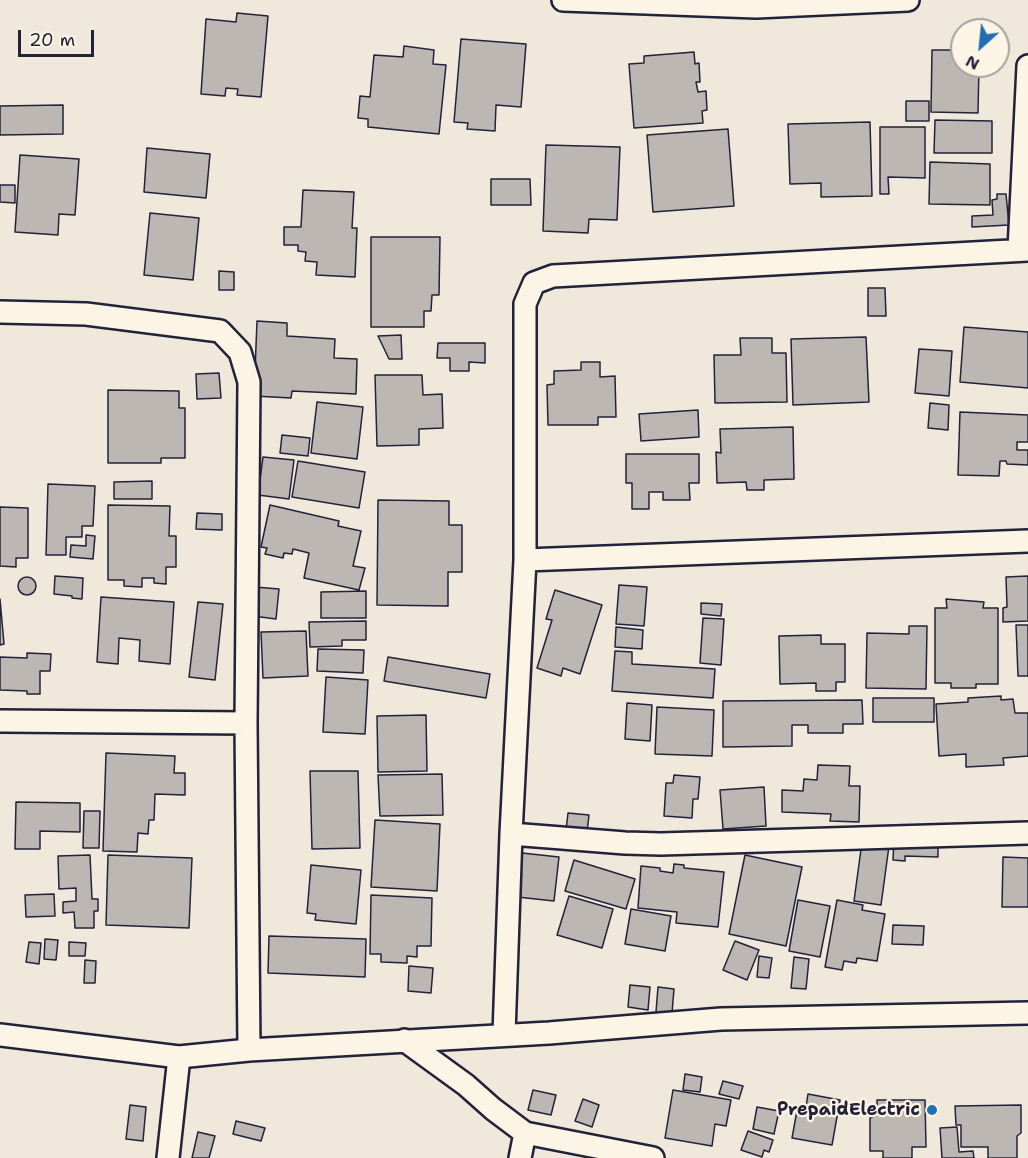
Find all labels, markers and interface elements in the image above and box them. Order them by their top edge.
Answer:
scale bar [21,18,98,56]
north arrow [950,18,1010,78]
text: 20 m [29,28,75,52]
text: N [962,50,983,75]
place label: PrepaidElectric [777,1099,920,1121]
marker: PrepaidElectric [925,1103,939,1117]

